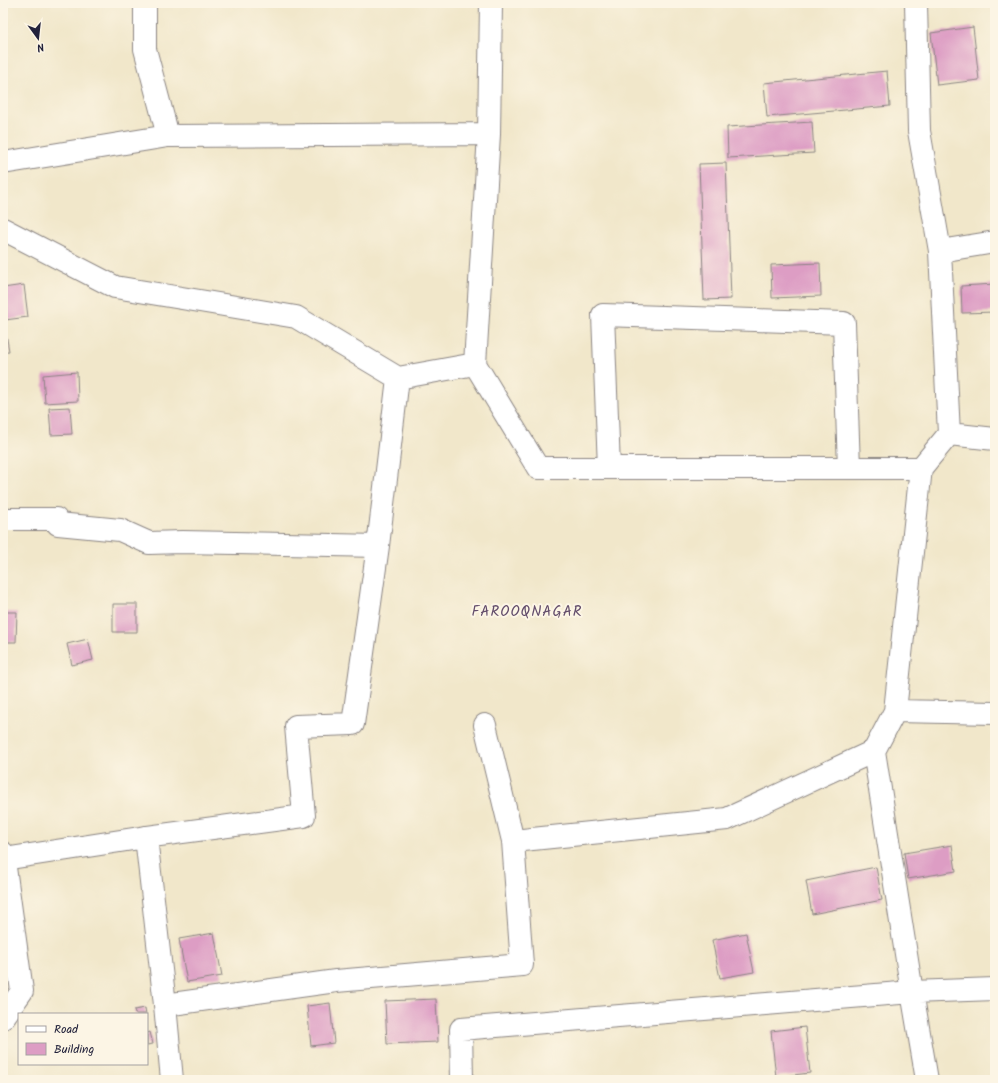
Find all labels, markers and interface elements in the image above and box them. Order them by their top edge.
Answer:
north arrow [18,18,58,58]
text: N [35,37,46,56]
district label: FAROOQNAGAR [471,600,583,624]
legend [18,1013,148,1065]
text: Road [54,1020,79,1039]
text: Building [54,1040,94,1059]

